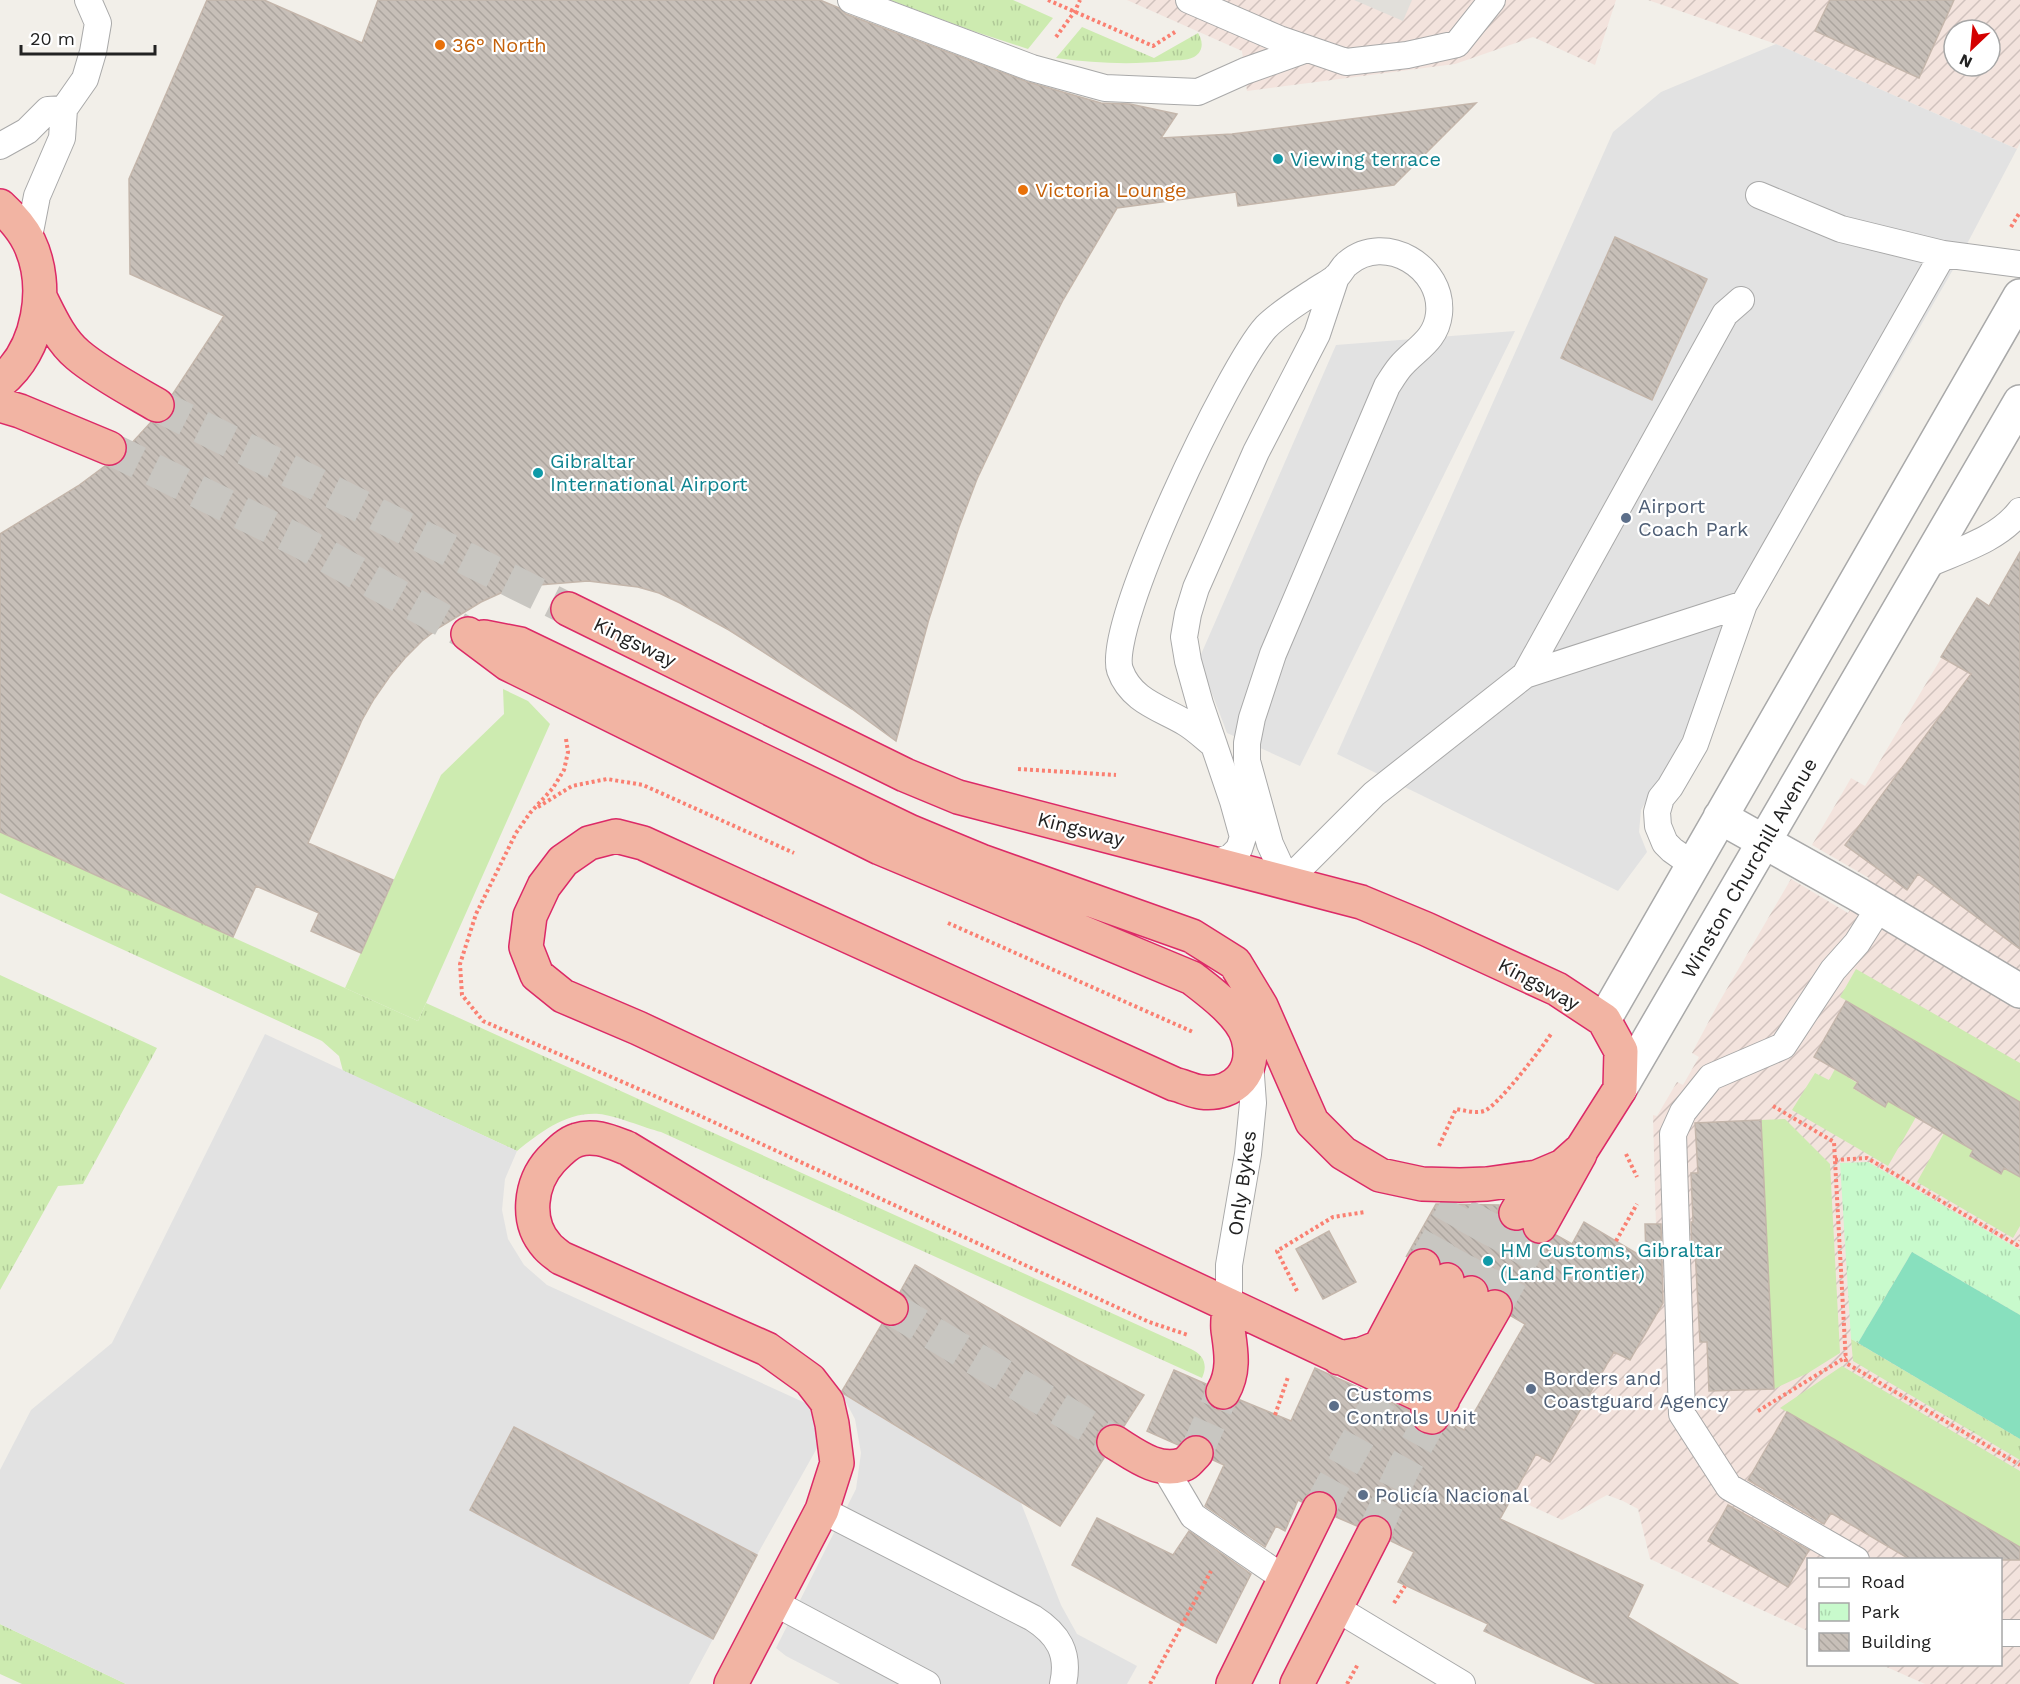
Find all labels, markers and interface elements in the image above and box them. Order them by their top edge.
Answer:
scale bar [21,18,154,56]
north arrow [1942,18,2002,78]
text: 20 m [30,28,75,49]
place label: 36° North [452,33,547,57]
marker: 36° North [433,38,447,52]
text: N [1956,50,1975,72]
place label: Viewing terrace [1290,147,1441,171]
marker: Viewing terrace [1271,152,1285,166]
place label: Victoria Lounge [1035,178,1187,202]
marker: Victoria Lounge [1016,183,1030,197]
place label: Gibraltar International Airport [550,449,748,496]
marker: Gibraltar International Airport [531,466,545,480]
place label: Airport Coach Park [1638,494,1748,541]
marker: Airport Coach Park [1619,511,1633,525]
street label: Kingsway [590,612,681,673]
street label: Winston Churchill Avenue [1676,754,1822,982]
street label: Kingsway [1035,807,1128,852]
street label: Kingsway [1494,953,1585,1016]
street label: Only Bykes [1223,1129,1261,1237]
place label: HM Customs, Gibraltar (Land Frontier) [1500,1238,1722,1285]
marker: HM Customs, Gibraltar (Land Frontier) [1481,1254,1495,1268]
place label: Borders and Coastguard Agency [1543,1366,1729,1413]
place label: Customs Controls Unit [1346,1382,1476,1429]
marker: Borders and Coastguard Agency [1524,1382,1538,1396]
marker: Customs Controls Unit [1327,1399,1341,1413]
place label: Policía Nacional [1375,1483,1529,1507]
marker: Policía Nacional [1356,1488,1370,1502]
legend [1807,1558,2002,1666]
text: Road [1861,1571,1905,1592]
text: Park [1861,1601,1900,1622]
text: Building [1861,1631,1931,1652]

